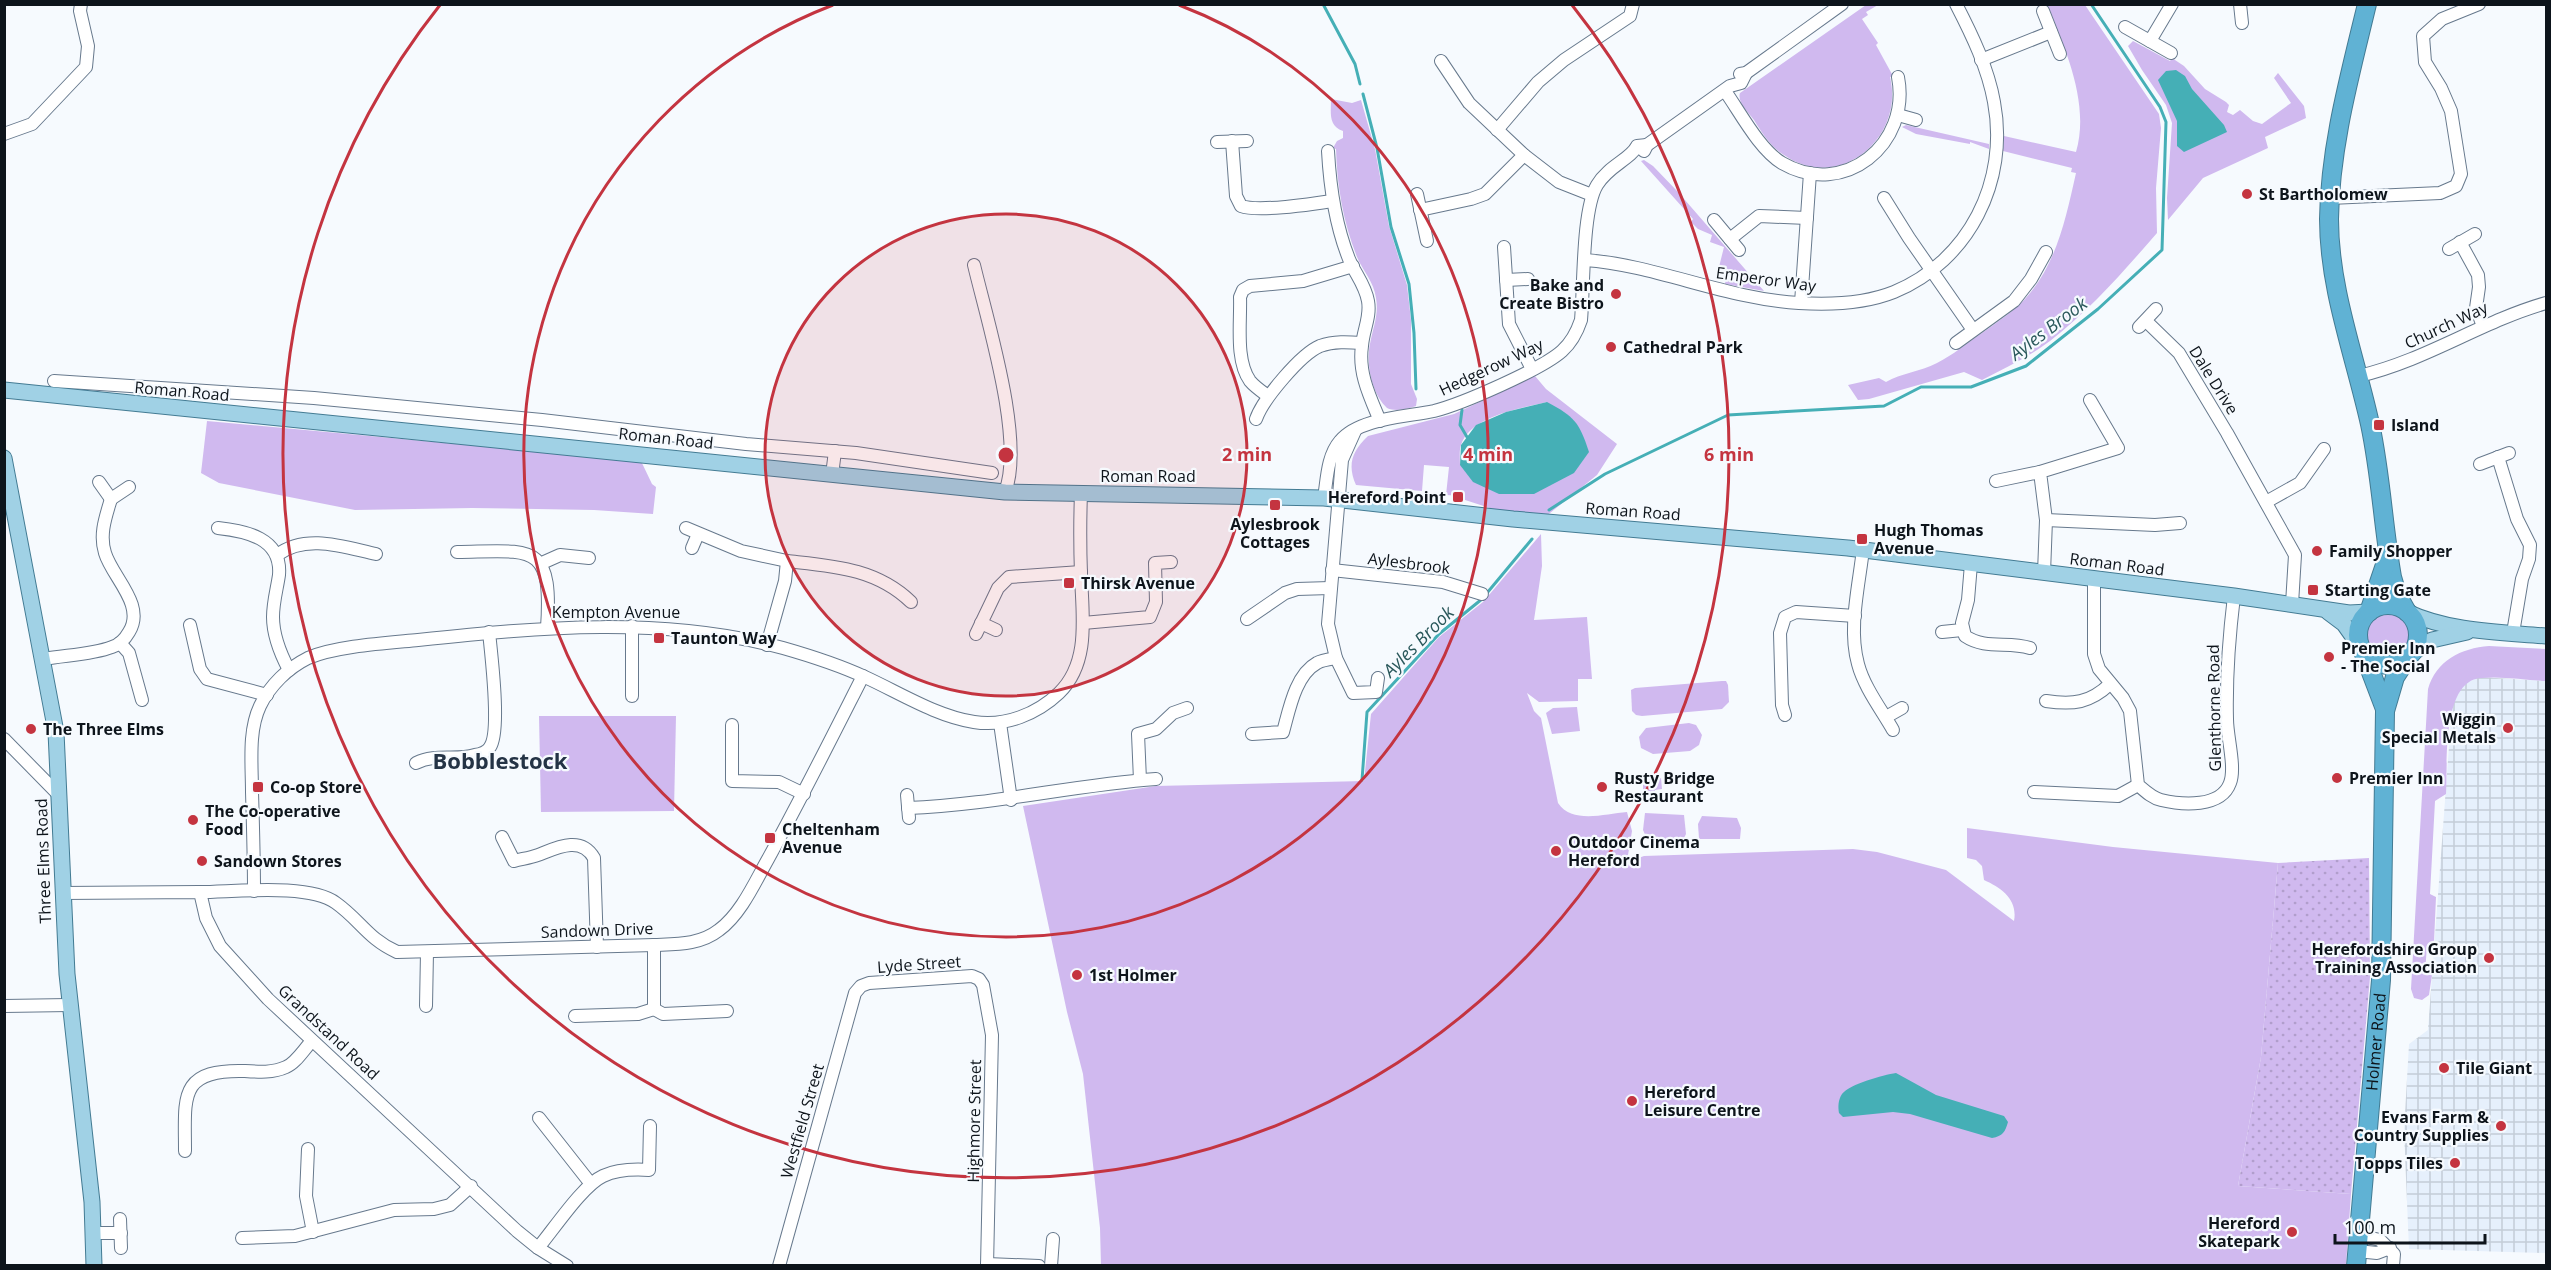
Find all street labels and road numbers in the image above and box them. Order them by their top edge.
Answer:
street label: Emperor Way [1714,261,1819,297]
street label: Church Way [2401,296,2492,354]
street label: Hedgerow Way [1435,333,1548,401]
street label: Dale Drive [2184,342,2244,418]
street label: Roman Road [134,376,230,406]
street label: Roman Road [617,422,715,454]
street label: Roman Road [1100,465,1196,487]
street label: Roman Road [1585,497,1681,525]
street label: Aylesbrook [1367,547,1452,579]
street label: Roman Road [2068,547,2166,581]
street label: Kempton Avenue [552,601,680,623]
street label: Glenthorne Road [2202,644,2226,772]
street label: Three Elms Road [30,798,56,924]
street label: Sandown Drive [540,917,654,943]
street label: Lyde Street [876,950,962,978]
street label: Grandstand Road [274,979,384,1085]
street label: Holmer Road [2360,992,2391,1092]
street label: Highmore Street [962,1059,986,1183]
street label: Westfield Street [775,1061,829,1181]

